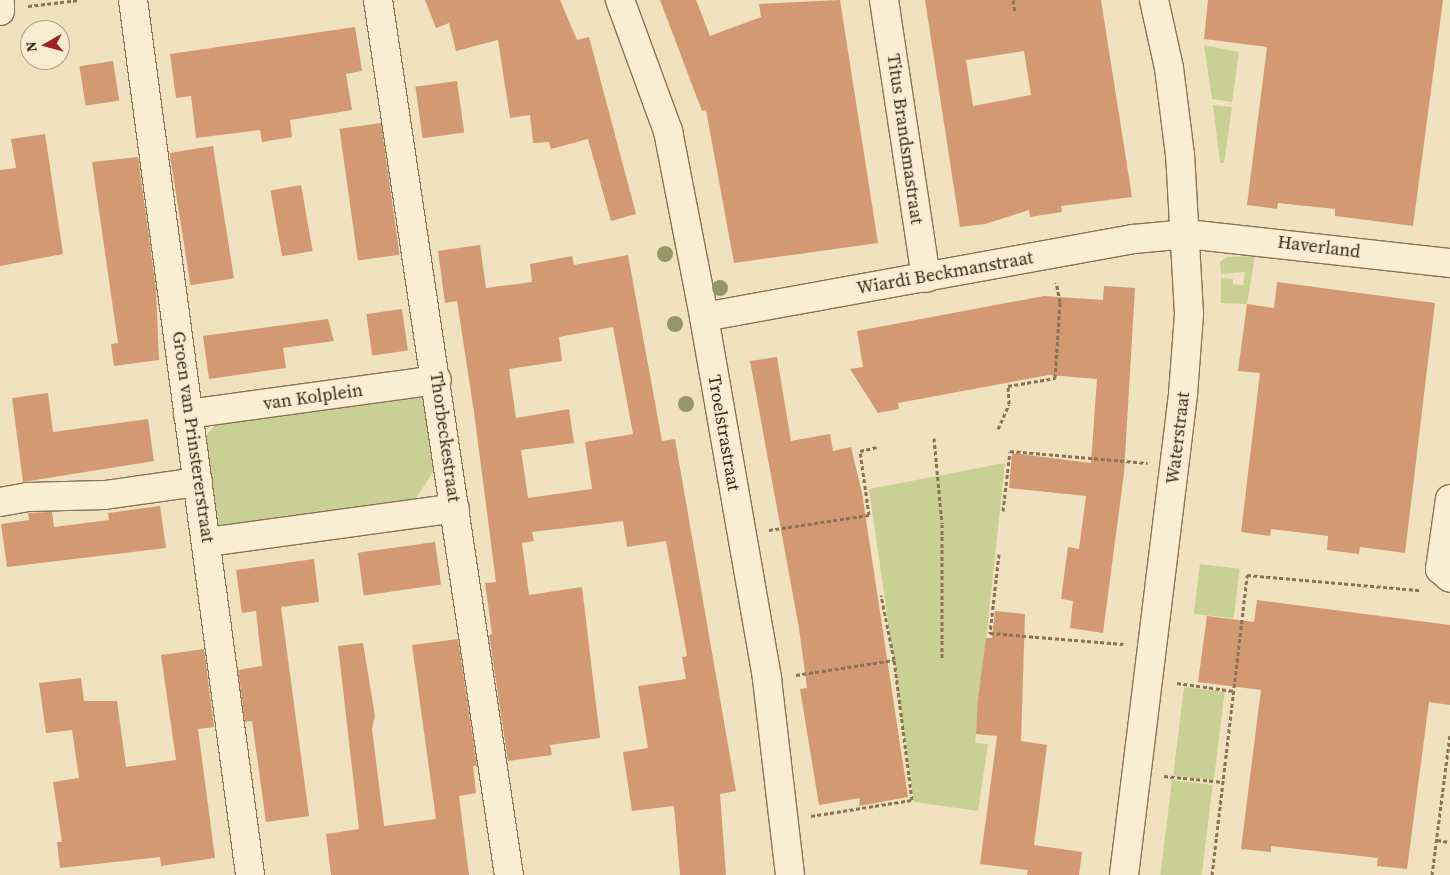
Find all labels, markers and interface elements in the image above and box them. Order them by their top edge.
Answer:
north arrow [20,20,70,70]
text: N [21,40,42,53]
street label: Titus Brandsmastraat [882,52,928,226]
street label: Haverland [1276,231,1362,263]
street label: Wiardi Beckmanstraat [855,247,1035,299]
street label: Groen van Prinstererstraat [167,330,219,544]
street label: Thorbeckestraat [425,371,465,503]
street label: Troelstrastraat [703,373,745,493]
street label: van Kolplein [262,379,364,415]
street label: Waterstraat [1162,391,1194,485]

